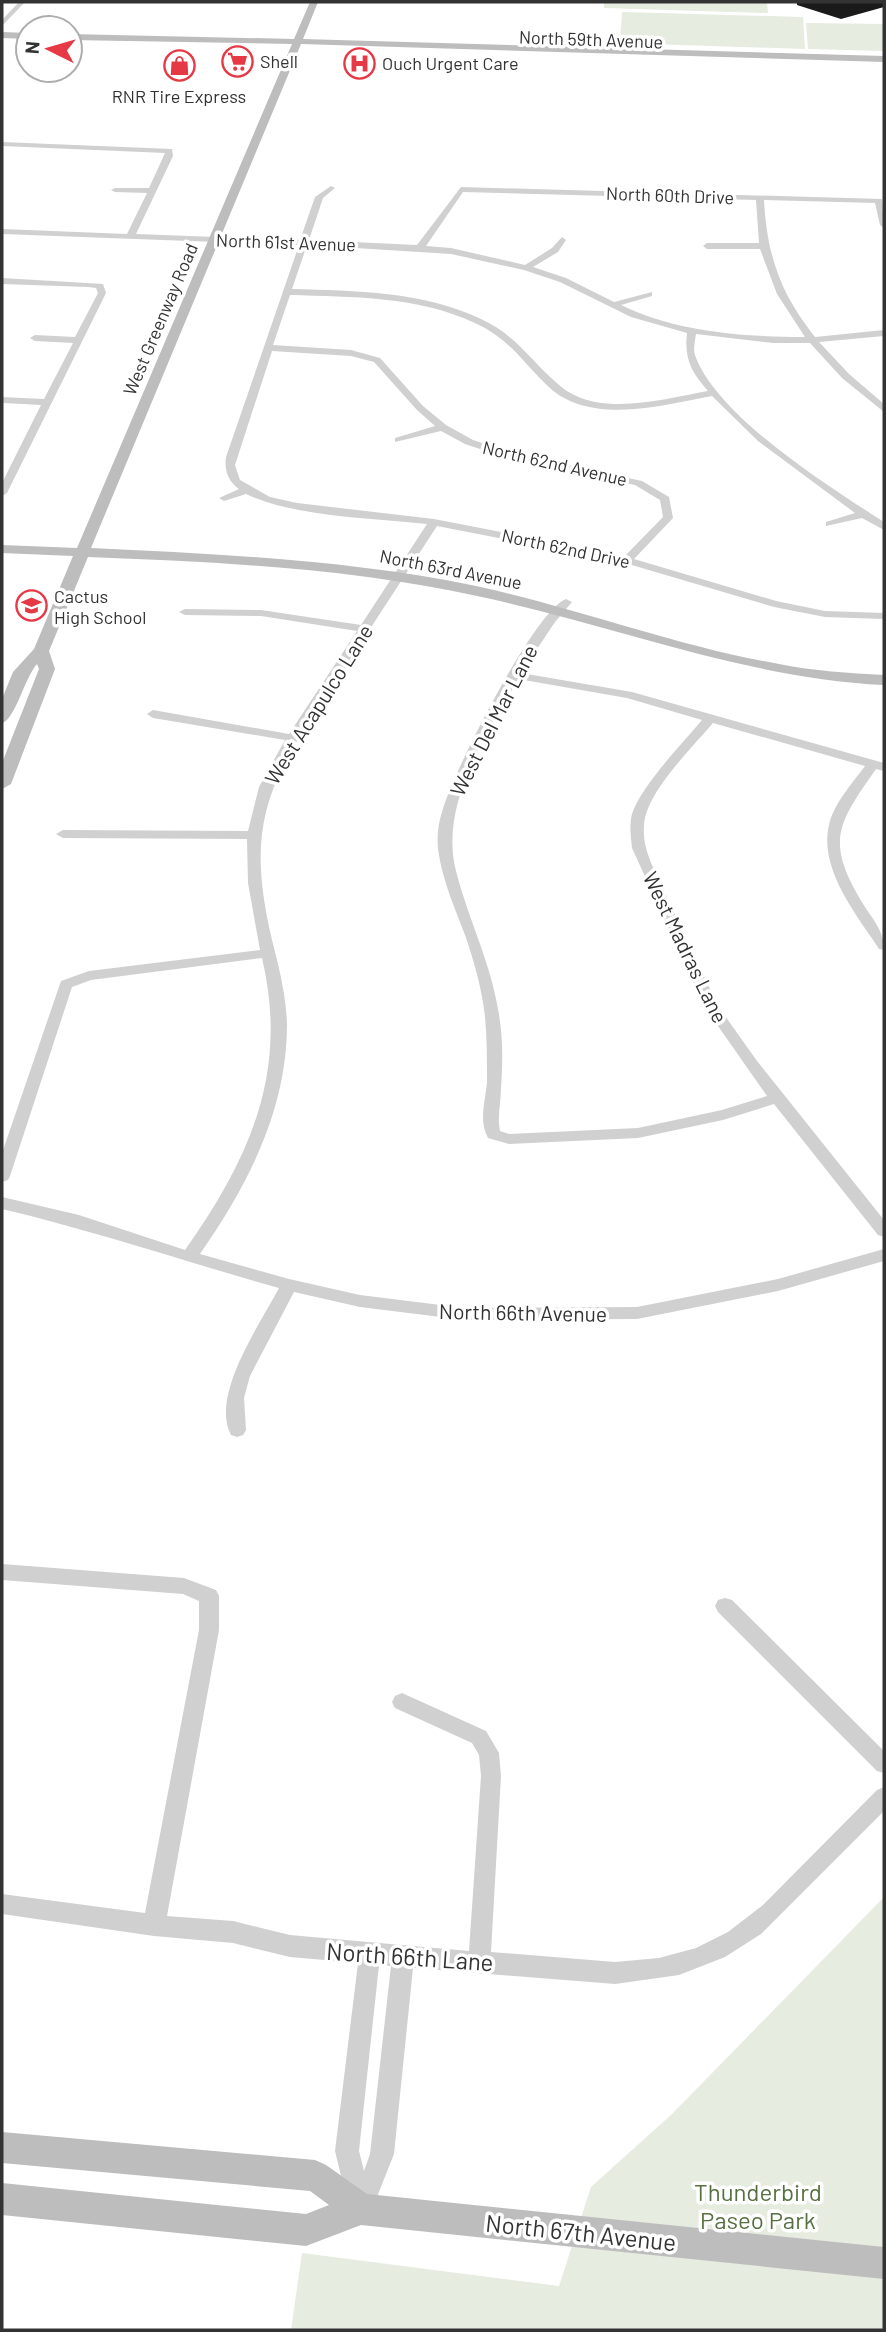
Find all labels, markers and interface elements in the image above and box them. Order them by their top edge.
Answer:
north arrow [14,14,84,84]
street label: North 59th Avenue [518,25,664,53]
text: N [20,40,44,55]
supermarket icon: Shell [220,44,254,78]
hospital icon: Ouch Urgent Care [342,46,376,80]
shop icon: RNR Tire Express [162,48,196,82]
place label: Shell [260,50,298,72]
place label: Ouch Urgent Care [382,52,519,74]
place label: RNR Tire Express [112,85,246,107]
street label: North 60th Drive [606,182,734,208]
street label: North 61st Avenue [216,229,356,255]
street label: West Greenway Road [118,240,202,398]
street label: North 62nd Avenue [481,436,629,490]
street label: North 62nd Drive [500,524,632,572]
street label: North 63rd Avenue [378,544,524,594]
place label: Cactus High School [54,585,147,628]
school or university icon: Cactus High School [14,589,48,623]
street label: West Acapulco Lane [259,619,377,789]
street label: West Del Mar Lane [444,640,542,800]
street label: West Madras Lane [639,867,733,1027]
street label: North 66th Avenue [439,1298,607,1326]
street label: North 66th Lane [325,1936,495,1976]
park label: Thunderbird Paseo Park [694,2177,822,2234]
street label: North 67th Avenue [484,2208,678,2256]

